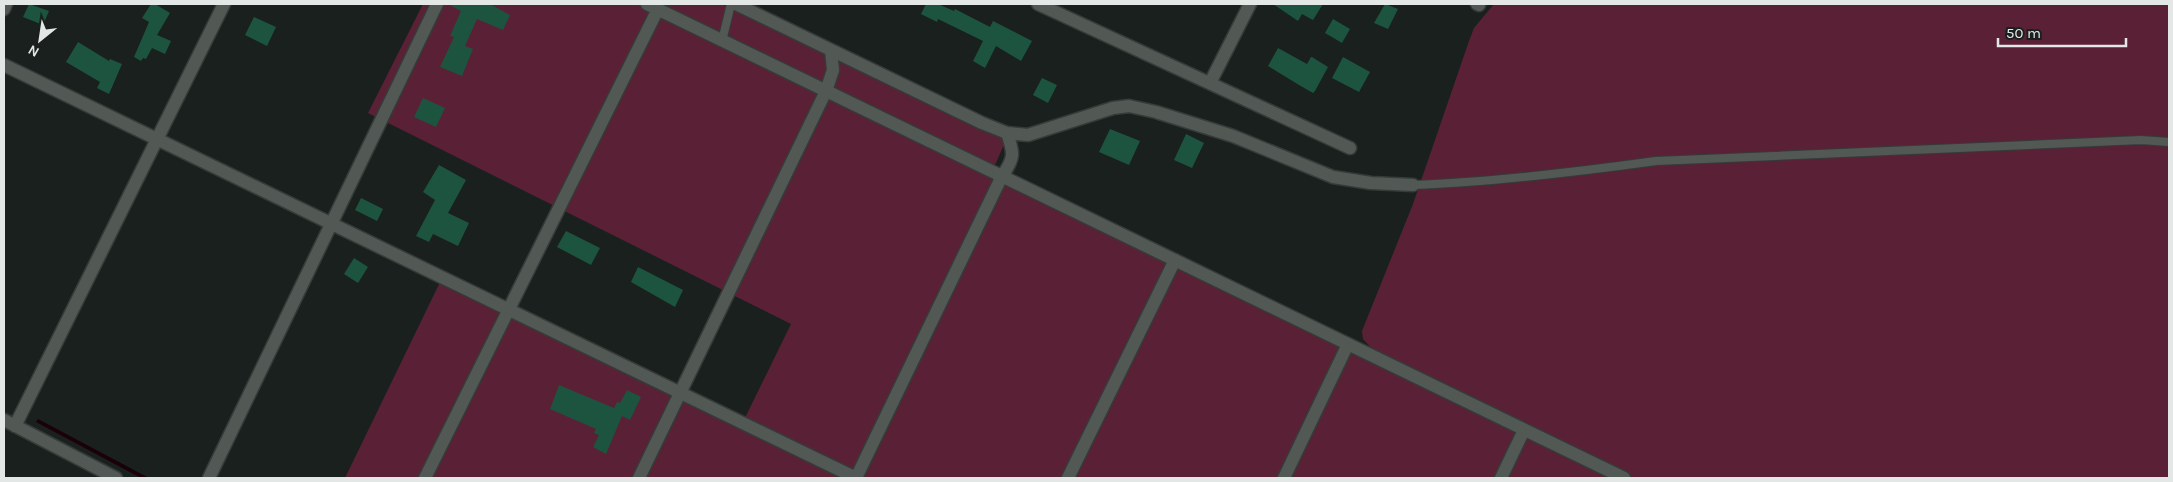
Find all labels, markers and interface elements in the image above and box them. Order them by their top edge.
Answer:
north arrow [15,15,65,65]
scale bar [1998,15,2126,47]
text: 50 m [2006,24,2041,42]
text: N [25,41,42,61]

